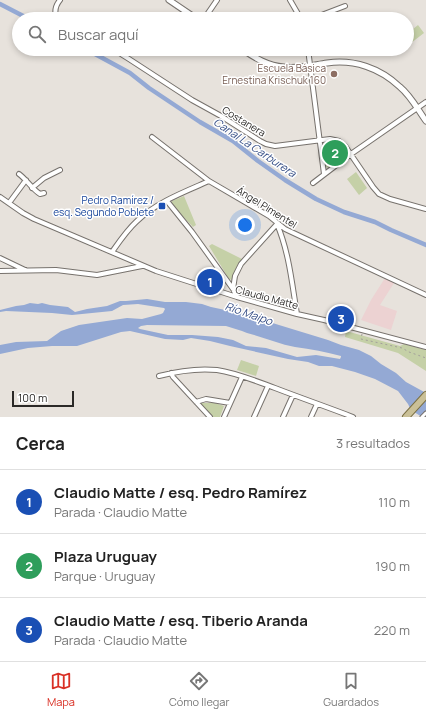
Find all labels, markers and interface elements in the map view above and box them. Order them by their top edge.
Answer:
search box [12,12,414,56]
icon: search [26,23,48,45]
text: Buscar aquí [58,24,139,45]
place label: Escuela Básica Ernestina Krischuk 160 [222,61,326,87]
marker: Escuela Básica Ernestina Krischuk 160 [329,69,339,79]
street label: Costanera [220,102,268,140]
water label: Canal La Carburera [211,114,300,181]
pin: 2 [322,138,348,168]
street label: Ángel Pimentel [234,183,300,231]
place label: Pedro Ramírez / esq. Segundo Poblete [53,193,154,219]
marker: Pedro Ramírez / esq. Segundo Poblete [157,201,167,211]
your location [235,215,255,235]
pin: 1 [197,267,223,297]
street label: Claudio Matte [234,282,300,312]
water label: Río Maipo [223,298,276,329]
pin: 3 [328,304,354,334]
scale bar [12,389,74,408]
text: 100 m [18,390,47,405]
text: Cerca [16,432,65,455]
text: 3 resultados [336,434,410,452]
text: Claudio Matte / esq. Pedro Ramírez [54,482,307,503]
text: 1 [26,493,32,511]
text: 110 m [378,493,410,511]
text: Parada · Claudio Matte [54,503,187,521]
text: Plaza Uruguay [54,546,157,567]
text: 2 [25,557,33,575]
text: 190 m [375,557,410,575]
text: Parque · Uruguay [54,567,155,585]
text: Claudio Matte / esq. Tiberio Aranda [54,610,308,631]
text: 3 [25,621,33,639]
text: 220 m [374,621,410,639]
text: Parada · Claudio Matte [54,631,187,649]
tab: Mapa [47,670,75,709]
tab: Cómo llegar [169,670,229,709]
tab: Guardados [323,670,379,709]

